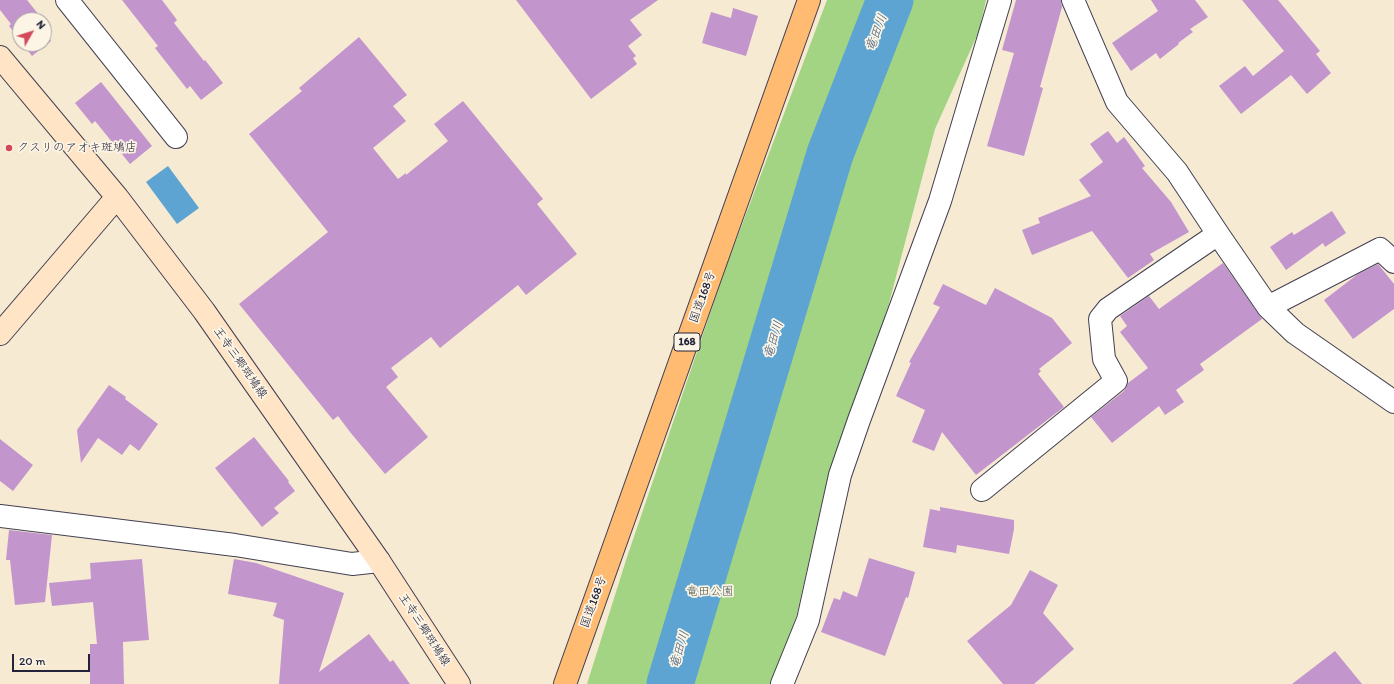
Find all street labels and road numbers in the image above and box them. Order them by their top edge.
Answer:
street label: 国道168号 [687,269,719,325]
street label: 王寺三郷斑鳩線 [210,324,270,402]
road number: 168 [674,333,700,351]
street label: 国道168号 [578,574,610,630]
street label: 王寺三郷斑鳩線 [395,591,453,669]

